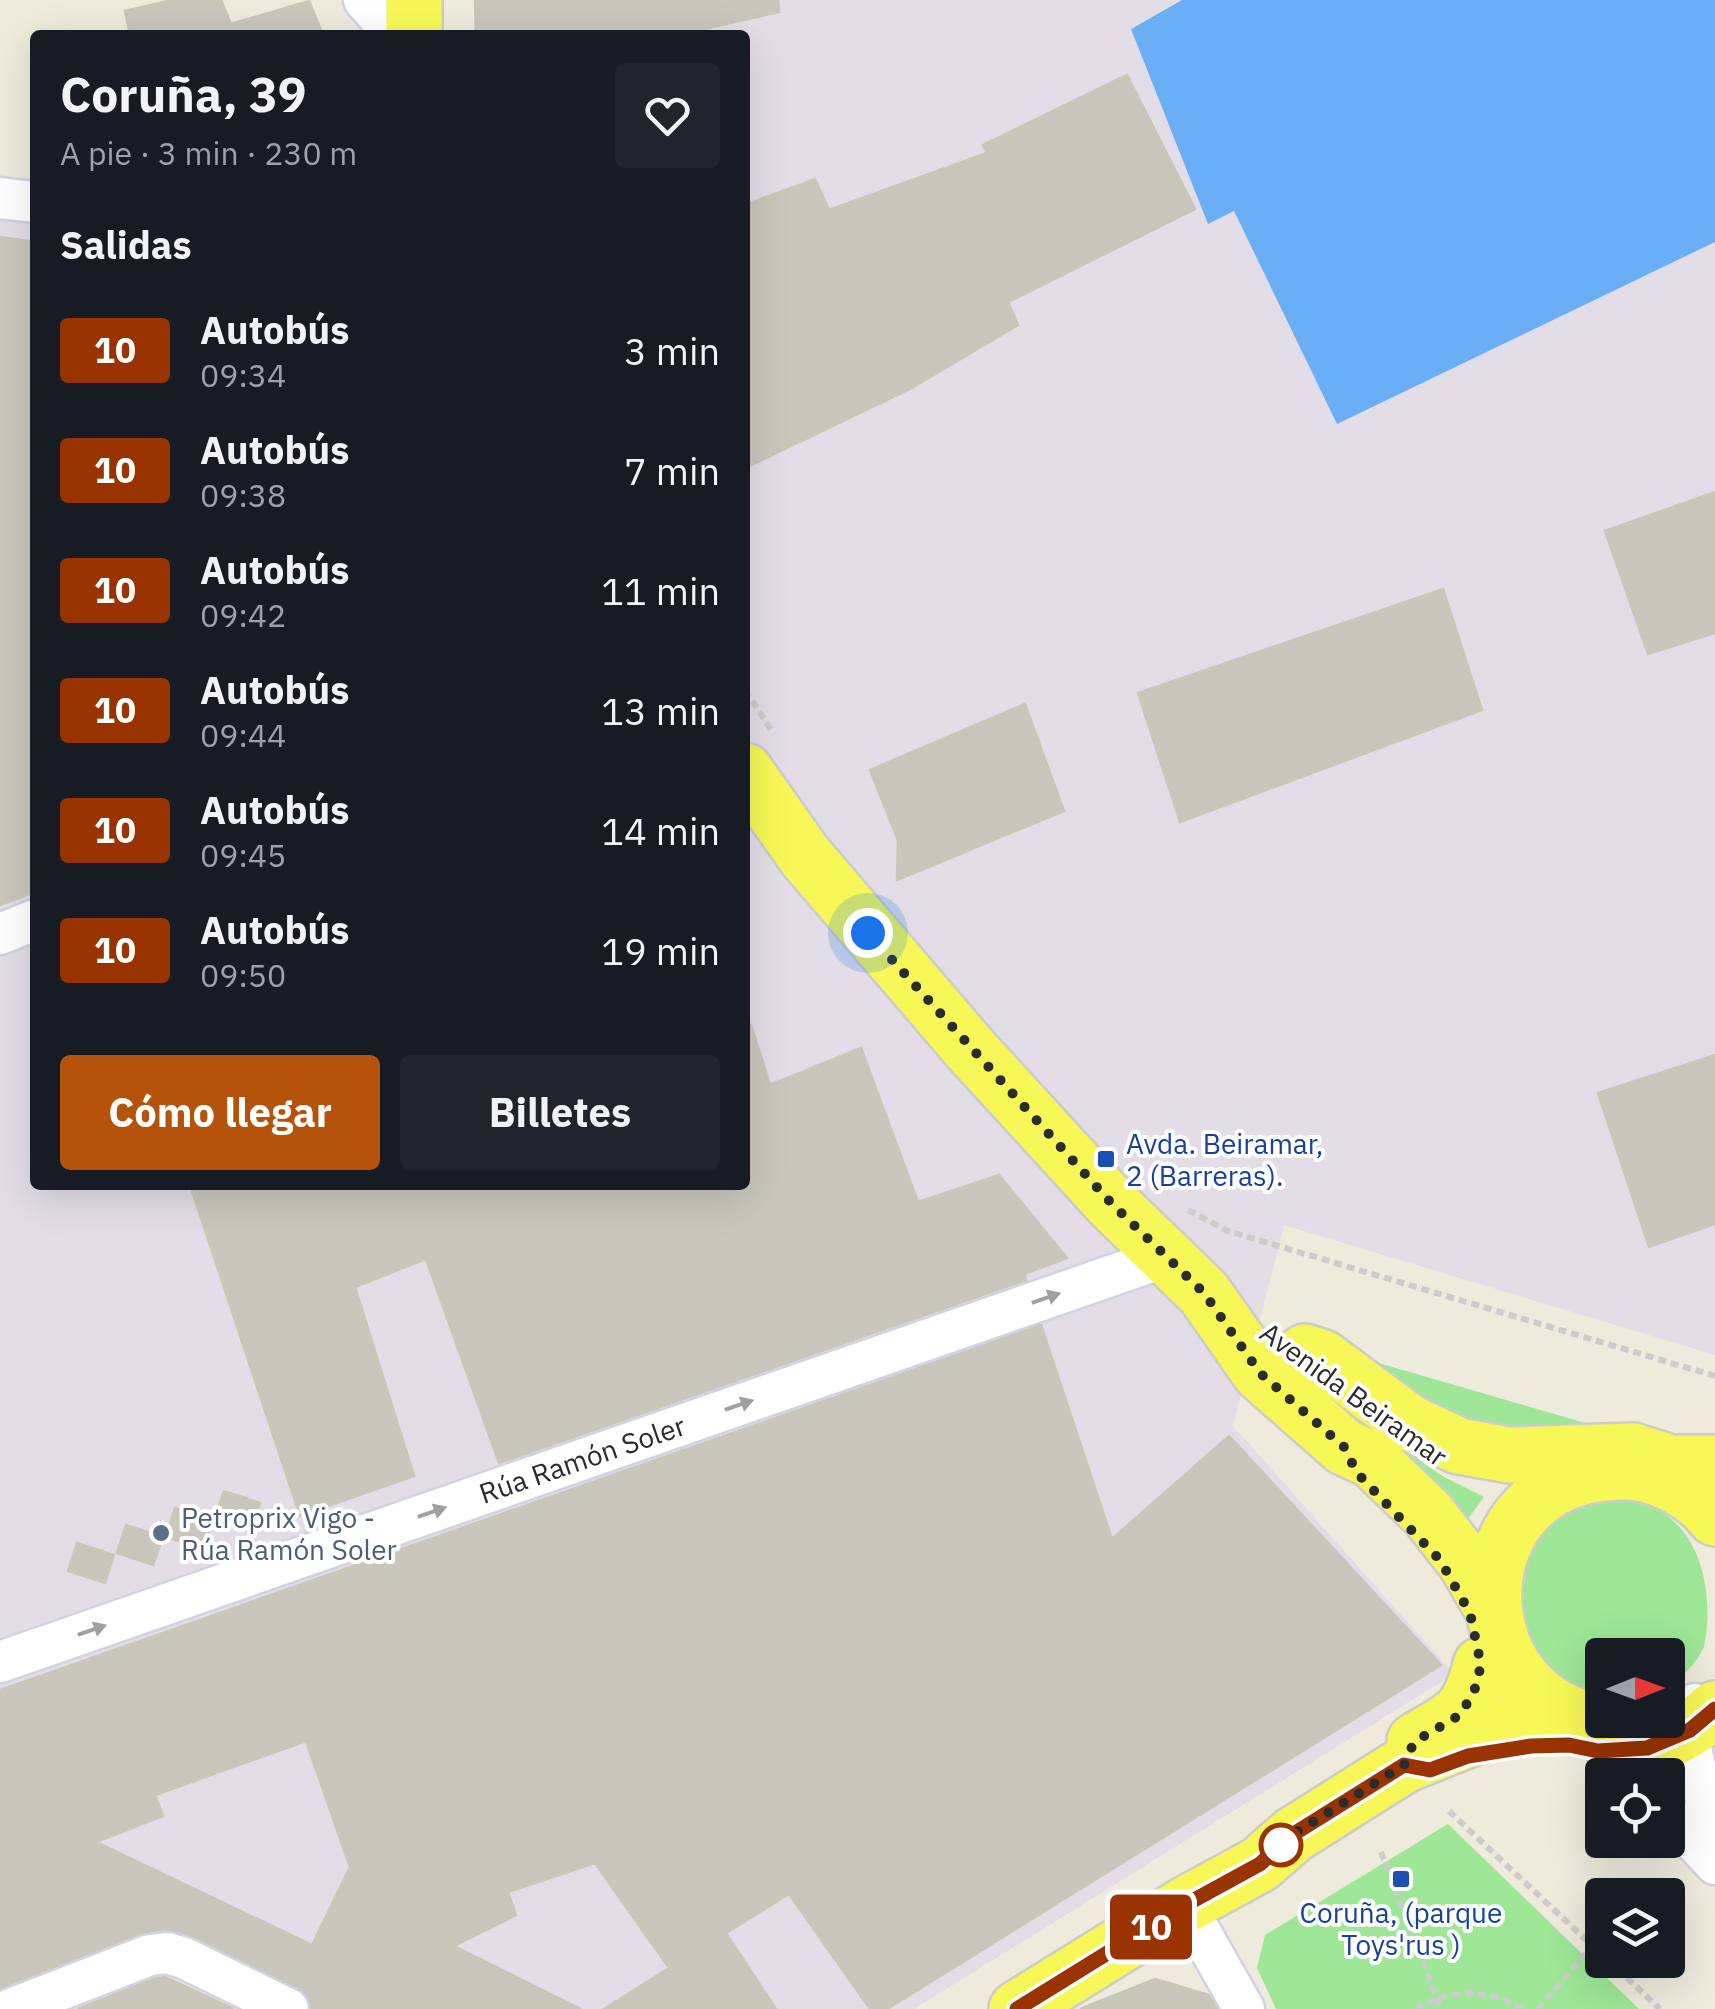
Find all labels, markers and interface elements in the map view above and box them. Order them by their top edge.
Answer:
text: Coruña, 39 [60,63,307,125]
button: heart [615,63,720,168]
text: A pie · 3 min · 230 m [60,132,357,174]
text: Salidas [60,220,192,269]
text: Autobús [200,305,349,354]
text: 3 min [624,326,720,375]
text: 10 [94,327,136,373]
text: 09:34 [200,354,286,396]
text: Autobús [200,425,349,474]
text: 7 min [624,446,720,495]
text: 10 [94,447,136,493]
text: 09:38 [200,474,286,516]
text: Autobús [200,545,349,594]
text: 11 min [601,566,720,615]
text: 10 [94,567,136,613]
text: 09:42 [200,594,286,636]
text: Autobús [200,665,349,714]
text: 13 min [601,686,720,735]
text: 10 [94,687,136,733]
text: 09:44 [200,714,286,756]
text: Autobús [200,785,349,834]
text: 14 min [601,806,720,855]
text: 10 [94,807,136,853]
text: 09:45 [200,834,286,876]
text: Autobús [200,905,349,954]
your location [843,908,893,958]
text: 19 min [601,926,720,975]
text: 10 [94,927,136,973]
text: 09:50 [200,954,286,996]
button: Cómo llegar [60,1055,380,1170]
button: Billetes [400,1055,720,1170]
place label: Avda. Beiramar, 2 (Barreras). [1126,1125,1323,1194]
marker: Avda. Beiramar, 2 (Barreras). [1095,1148,1117,1170]
one-way arrow [1031,1289,1061,1304]
street label: Avenida Beiramar [1253,1314,1455,1474]
one-way arrow [724,1396,754,1411]
street label: Rúa Ramón Soler [474,1406,690,1512]
place label: Petroprix Vigo - Rúa Ramón Soler [181,1499,397,1568]
one-way arrow [417,1503,447,1518]
marker: Petroprix Vigo - Rúa Ramón Soler [150,1522,172,1544]
one-way arrow [78,1622,108,1637]
north arrow [1585,1638,1685,1738]
map controls [1585,1638,1685,1978]
button: locate [1585,1758,1685,1858]
unlabelled marker [1260,1824,1302,1866]
marker: Coruña, (parque Toys'rus ) [1390,1868,1412,1890]
button: layers [1585,1878,1685,1978]
line badge: 10 [1106,1894,1196,1960]
place label: Coruña, (parque Toys'rus ) [1300,1894,1502,1963]
text: 10 [1130,1904,1172,1950]

